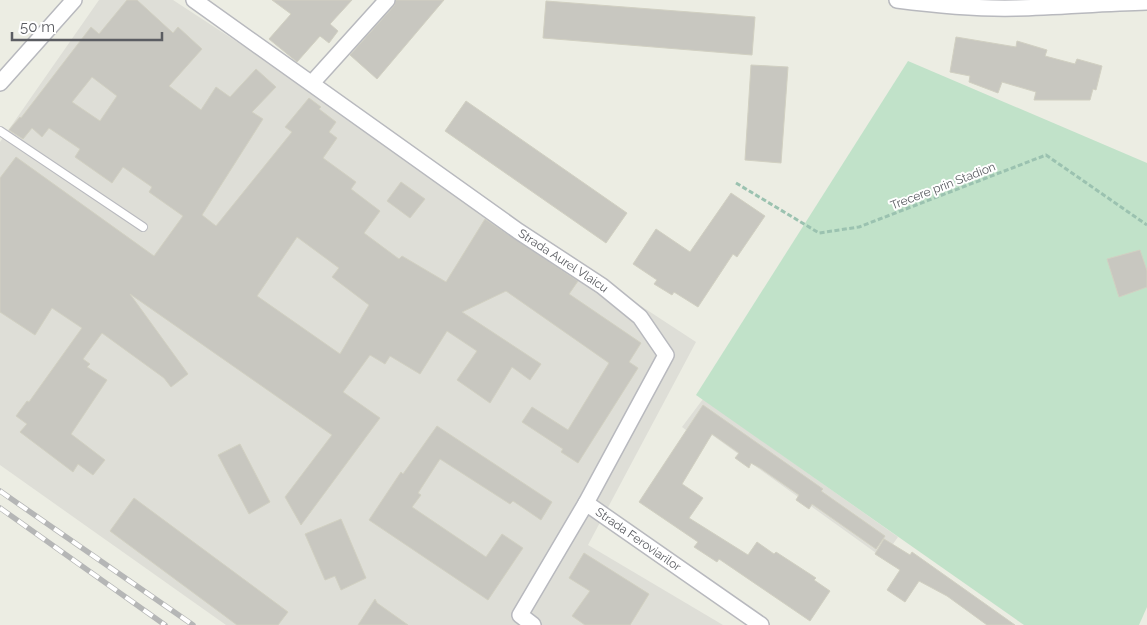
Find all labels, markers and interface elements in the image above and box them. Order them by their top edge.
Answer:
scale bar [12,10,162,42]
text: 50 m [20,18,55,36]
street label: Trecere prin Stadion [889,160,997,212]
street label: Strada Aurel Vlaicu [516,226,611,295]
street label: Strada Feroviarilor [593,505,684,574]

